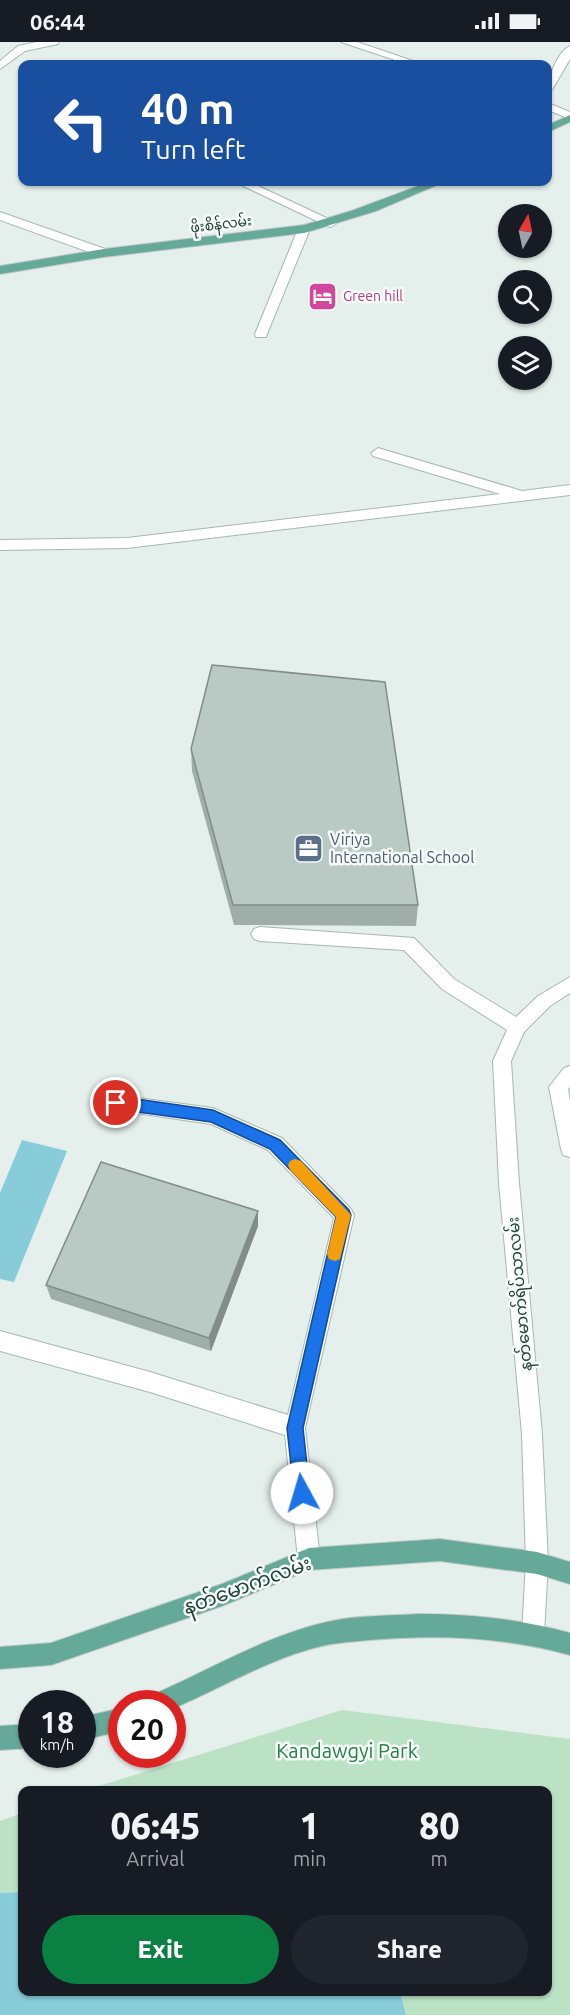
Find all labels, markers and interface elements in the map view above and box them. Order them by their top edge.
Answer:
text: 06:44 [30,9,85,34]
icon: left [42,84,120,162]
text: 40 m [141,85,235,132]
text: Turn left [141,134,245,164]
north arrow [498,204,552,258]
map controls [498,204,552,390]
street label: ဖိုးစိန်လမ်း [189,210,253,240]
button: search [498,270,552,324]
hotel icon: Green hill [306,280,338,312]
place label: Green hill [343,288,403,304]
button: layers [498,336,552,390]
place label: Viriya International School [330,830,474,866]
office icon: Viriya International School [293,832,325,864]
pin [90,1077,141,1128]
icon: arrive [99,1086,132,1119]
street label: နတ်မောက်ရိပ်သာလမ်း [501,1216,540,1372]
position arrow [270,1461,334,1525]
street label: နတ်မောက်လမ်း [179,1549,316,1623]
speed limit sign: 20 [108,1690,186,1768]
text: 18 [40,1705,74,1739]
text: km/h [40,1736,74,1753]
park label: Kandawgyi Park [276,1739,418,1762]
text: 06:45 [110,1805,201,1846]
text: 1 [300,1805,320,1846]
text: 80 [419,1805,460,1846]
text: Arrival [126,1847,185,1870]
text: min [293,1847,327,1870]
text: m [431,1847,448,1870]
button: Exit [42,1915,279,1984]
button: Share [291,1915,528,1984]

